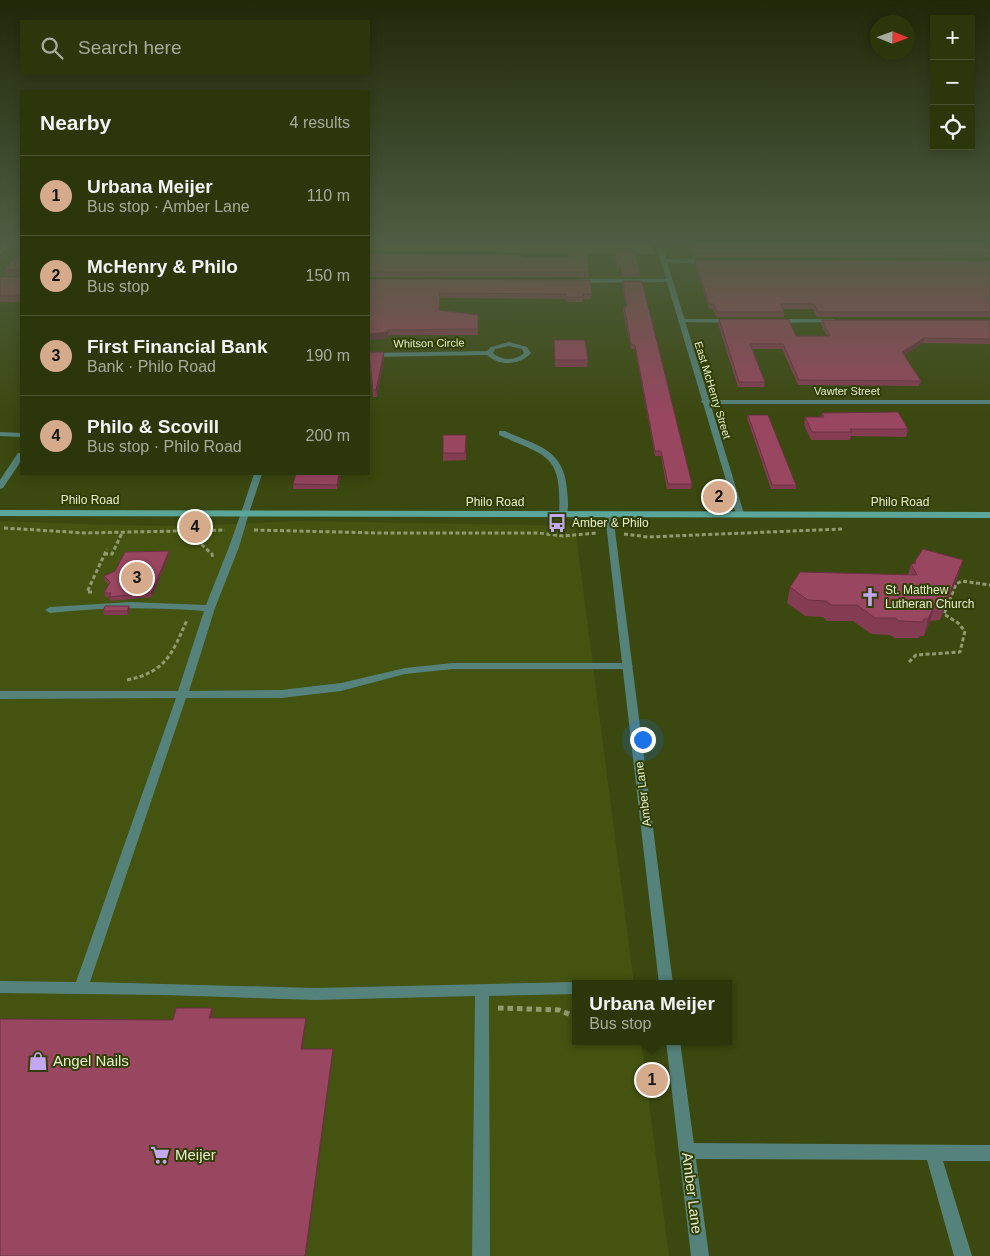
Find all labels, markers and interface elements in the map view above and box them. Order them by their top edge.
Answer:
north arrow [870,15,915,60]
map controls [930,15,975,150]
button: + [930,15,975,60]
search box [20,20,370,75]
icon: search [38,34,66,62]
text: Search here [78,37,182,58]
button: − [930,60,975,105]
button: locate [930,105,975,150]
text: Nearby [40,111,111,134]
text: 4 results [290,114,350,131]
text: Urbana Meijer [87,176,213,197]
text: 1 [52,187,60,204]
text: 110 m [307,187,350,204]
text: Bus stop · Amber Lane [87,198,250,215]
text: McHenry & Philo [87,256,238,277]
text: 2 [52,267,60,284]
text: 150 m [306,267,350,284]
text: Bus stop [87,278,149,295]
text: First Financial Bank [87,336,268,357]
street label: Whitson Circle [393,336,465,350]
street label: East McHenry Street [692,340,734,440]
text: 3 [52,347,60,364]
text: 190 m [306,347,350,364]
text: Bank · Philo Road [87,358,216,375]
street label: Vawter Street [814,385,880,397]
text: Philo & Scovill [87,416,219,437]
text: 4 [52,427,60,444]
text: 200 m [306,427,350,444]
text: Bus stop · Philo Road [87,438,242,455]
pin: 2 [703,478,735,516]
street label: Philo Road [61,493,119,507]
street label: Philo Road [466,495,524,509]
street label: Philo Road [871,495,929,509]
pin: 4 [179,508,211,546]
bus stop icon: Amber & Philo [546,512,568,534]
place label: Amber & Philo [572,516,649,530]
pin: 3 [121,559,153,597]
place label: St. Matthew Lutheran Church [885,583,974,611]
church icon: St. Matthew Lutheran Church [859,586,881,608]
your location [630,727,656,753]
street label: Amber Lane [632,760,654,827]
popup [572,980,732,1045]
text: Urbana Meijer [589,993,715,1014]
text: Bus stop [589,1015,651,1032]
shop icon: Angel Nails [27,1050,49,1072]
place label: Angel Nails [53,1052,129,1069]
pin: 1 [636,1061,668,1099]
supermarket icon: Meijer [149,1144,171,1166]
place label: Meijer [175,1146,216,1163]
street label: Amber Lane [679,1151,706,1235]

